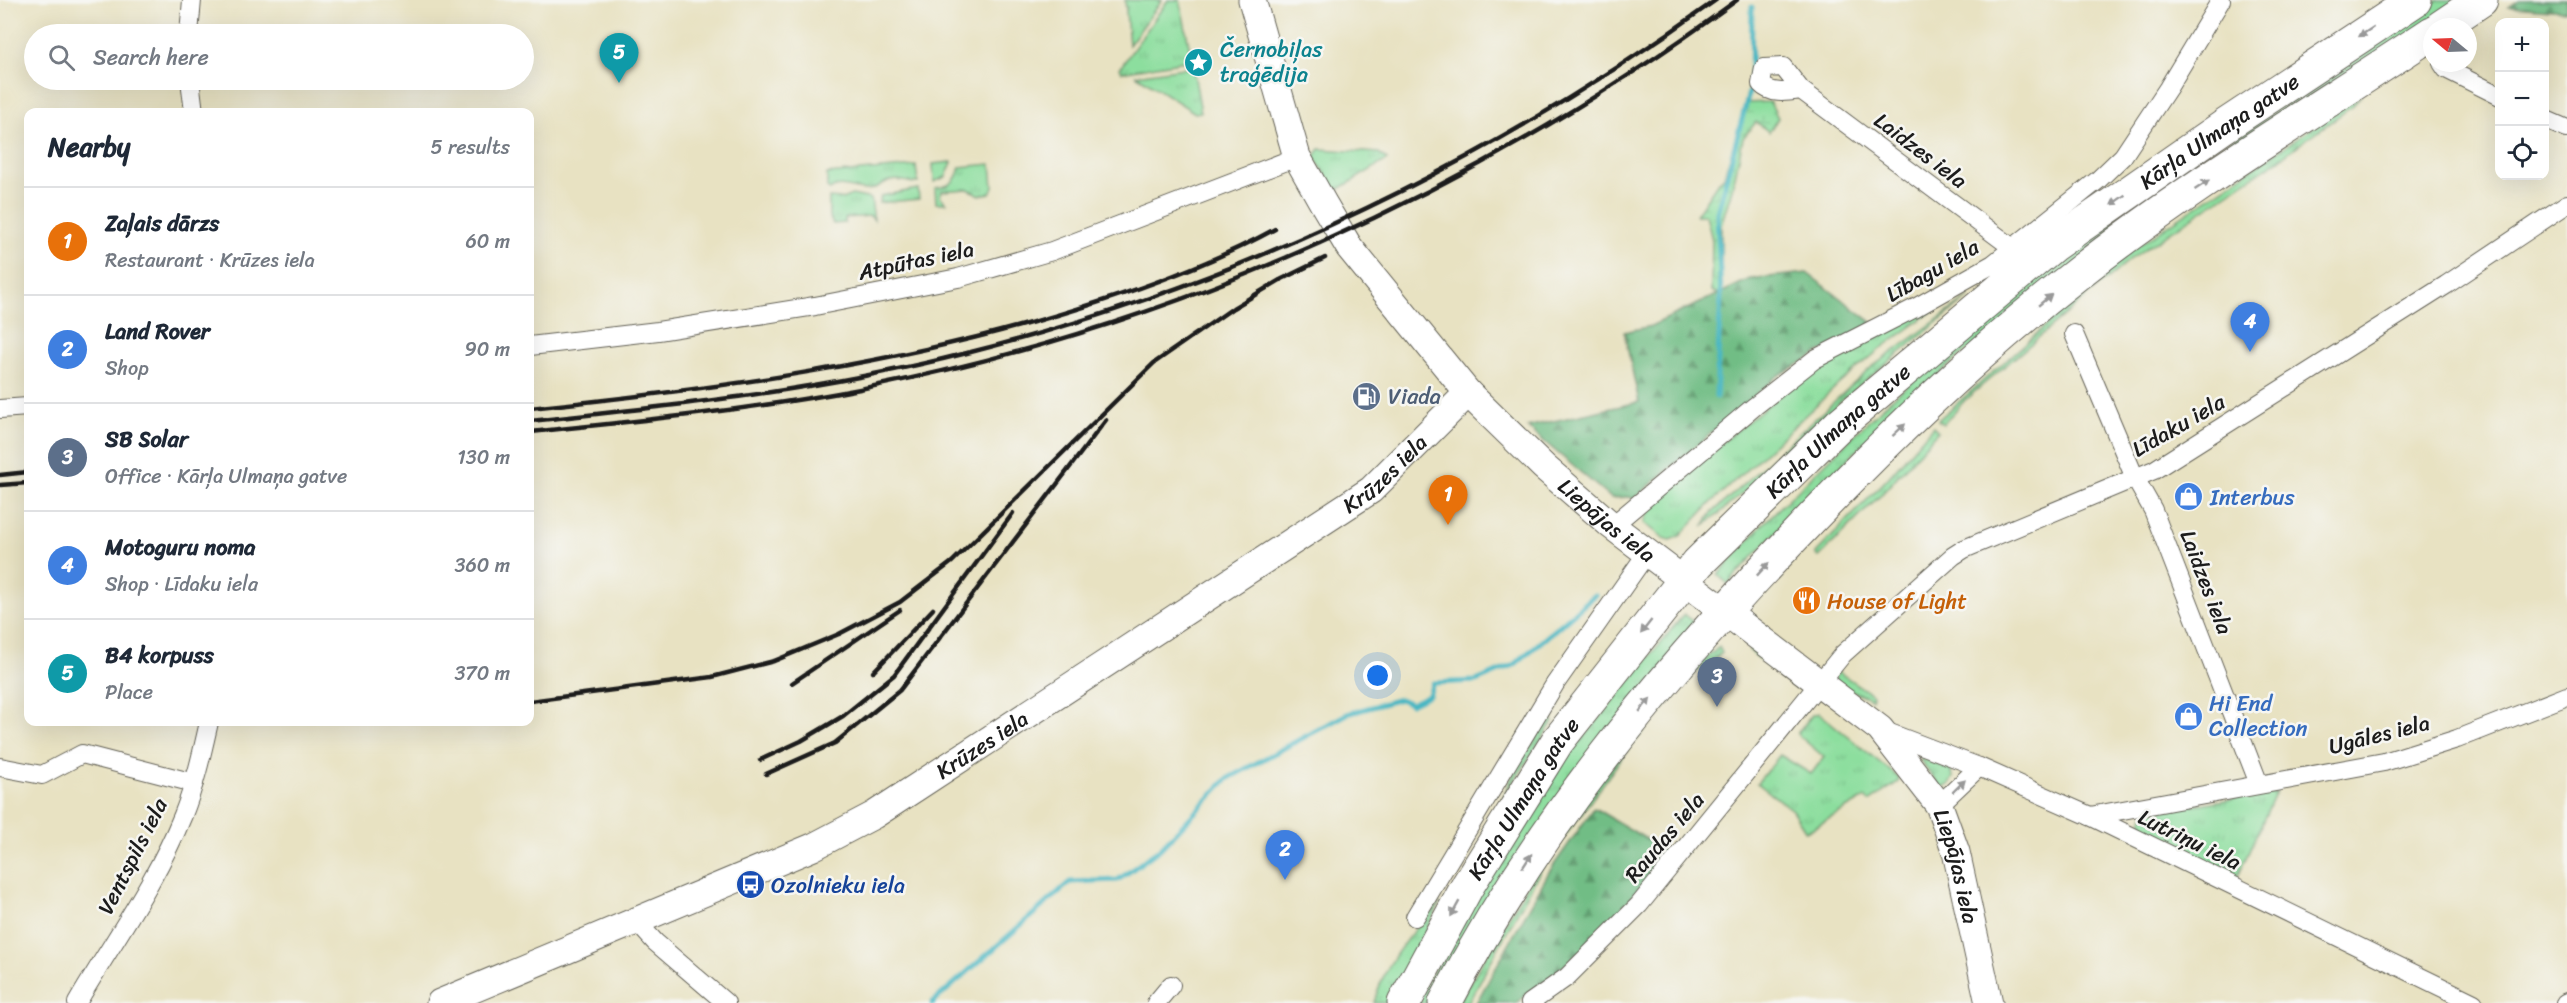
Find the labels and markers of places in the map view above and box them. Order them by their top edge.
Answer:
place label: Černobiļas traģēdija [1220,30,1323,94]
pin: 5 [600,34,638,83]
place icon: Černobiļas traģēdija [1183,46,1215,78]
pin: 4 [2230,302,2270,352]
place label: Viada [1388,377,1441,416]
fuel station icon: Viada [1351,380,1383,412]
pin: 1 [1428,476,1468,525]
place label: Interbus [2209,478,2295,517]
shop icon: Interbus [2173,481,2205,513]
place label: House of Light [1827,582,1967,621]
restaurant icon: House of Light [1790,585,1822,617]
pin: 3 [1698,658,1736,707]
place label: Hi End Collection [2209,684,2308,748]
shop icon: Hi End Collection [2172,700,2204,732]
pin: 2 [1266,830,1304,880]
place label: Ozolnieku iela [771,866,905,905]
bus stop icon: Ozolnieku iela [734,869,766,901]

